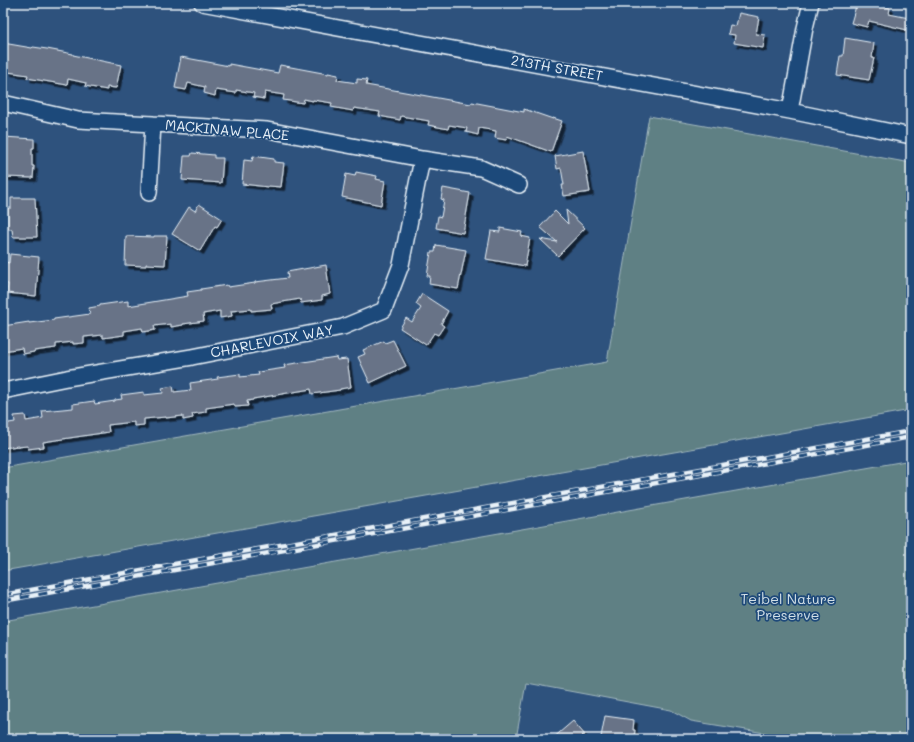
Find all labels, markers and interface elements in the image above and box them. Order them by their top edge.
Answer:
street label: 213TH STREET [510,50,605,85]
street label: MACKINAW PLACE [164,115,290,144]
street label: CHARLEVOIX WAY [209,319,335,362]
park label: Teibel Nature Preserve [741,589,835,624]

